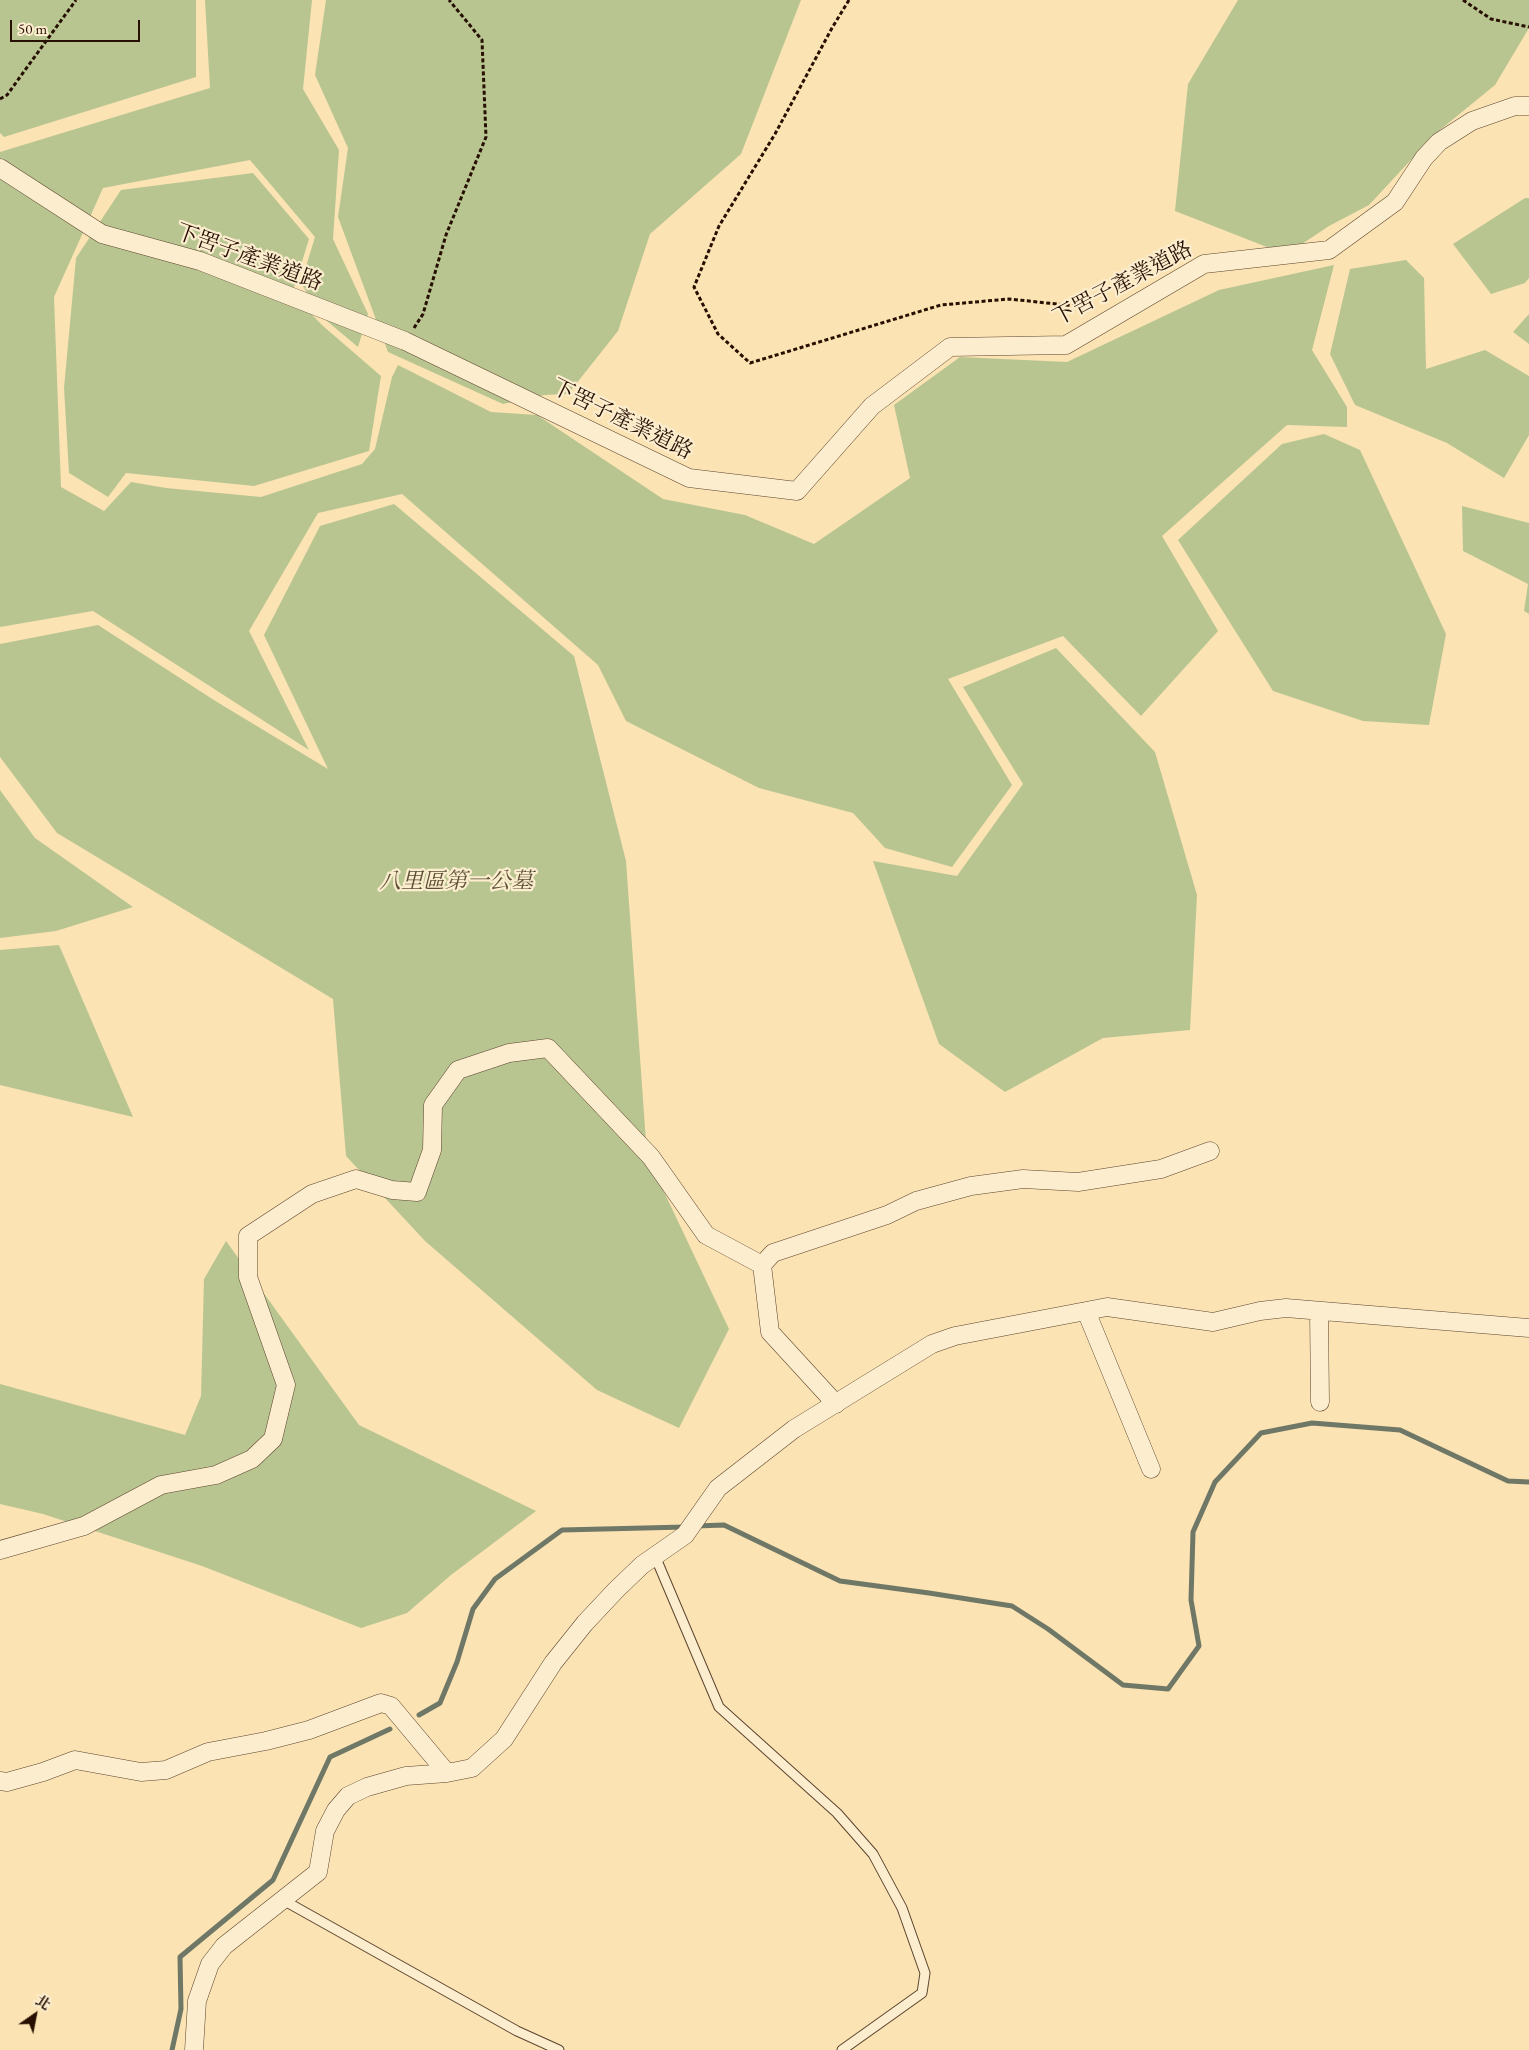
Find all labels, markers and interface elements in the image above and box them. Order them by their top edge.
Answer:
scale bar [12,10,142,42]
text: 50 m [18,19,47,38]
street label: 下罟子產業道路 [172,219,326,297]
street label: 下罟子產業道路 [1049,236,1197,332]
street label: 下罟子產業道路 [547,374,697,466]
park label: 八里區第一公墓 [379,869,533,895]
north arrow [10,1990,60,2040]
text: 北 [32,1991,54,2014]

